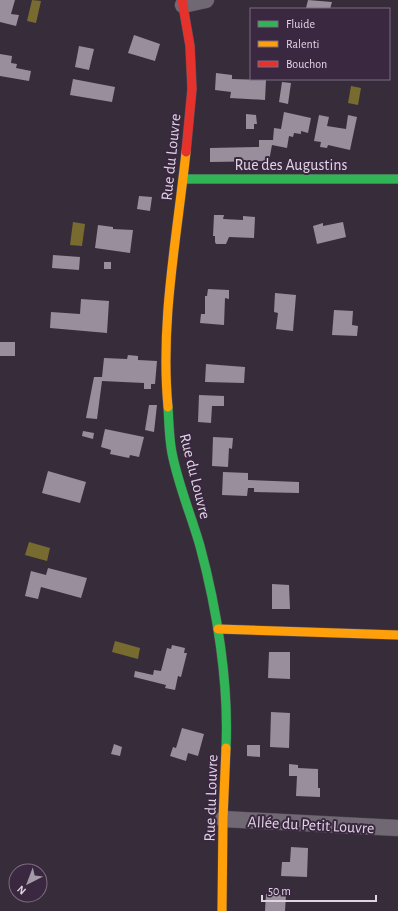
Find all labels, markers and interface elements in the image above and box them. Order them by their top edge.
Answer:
legend [250,8,390,80]
text: Fluide [286,18,315,30]
text: Ralenti [286,38,319,50]
text: Bouchon [286,58,327,70]
street label: Rue du Louvre [158,113,184,201]
street label: Rue des Augustins [234,157,348,173]
street label: Rue du Louvre [177,432,213,521]
street label: Rue du Louvre [201,754,221,842]
street label: Allée du Petit Louvre [247,814,375,836]
north arrow [8,863,48,903]
scale bar [262,877,376,903]
text: N [15,883,28,897]
text: 50 m [268,885,291,897]

